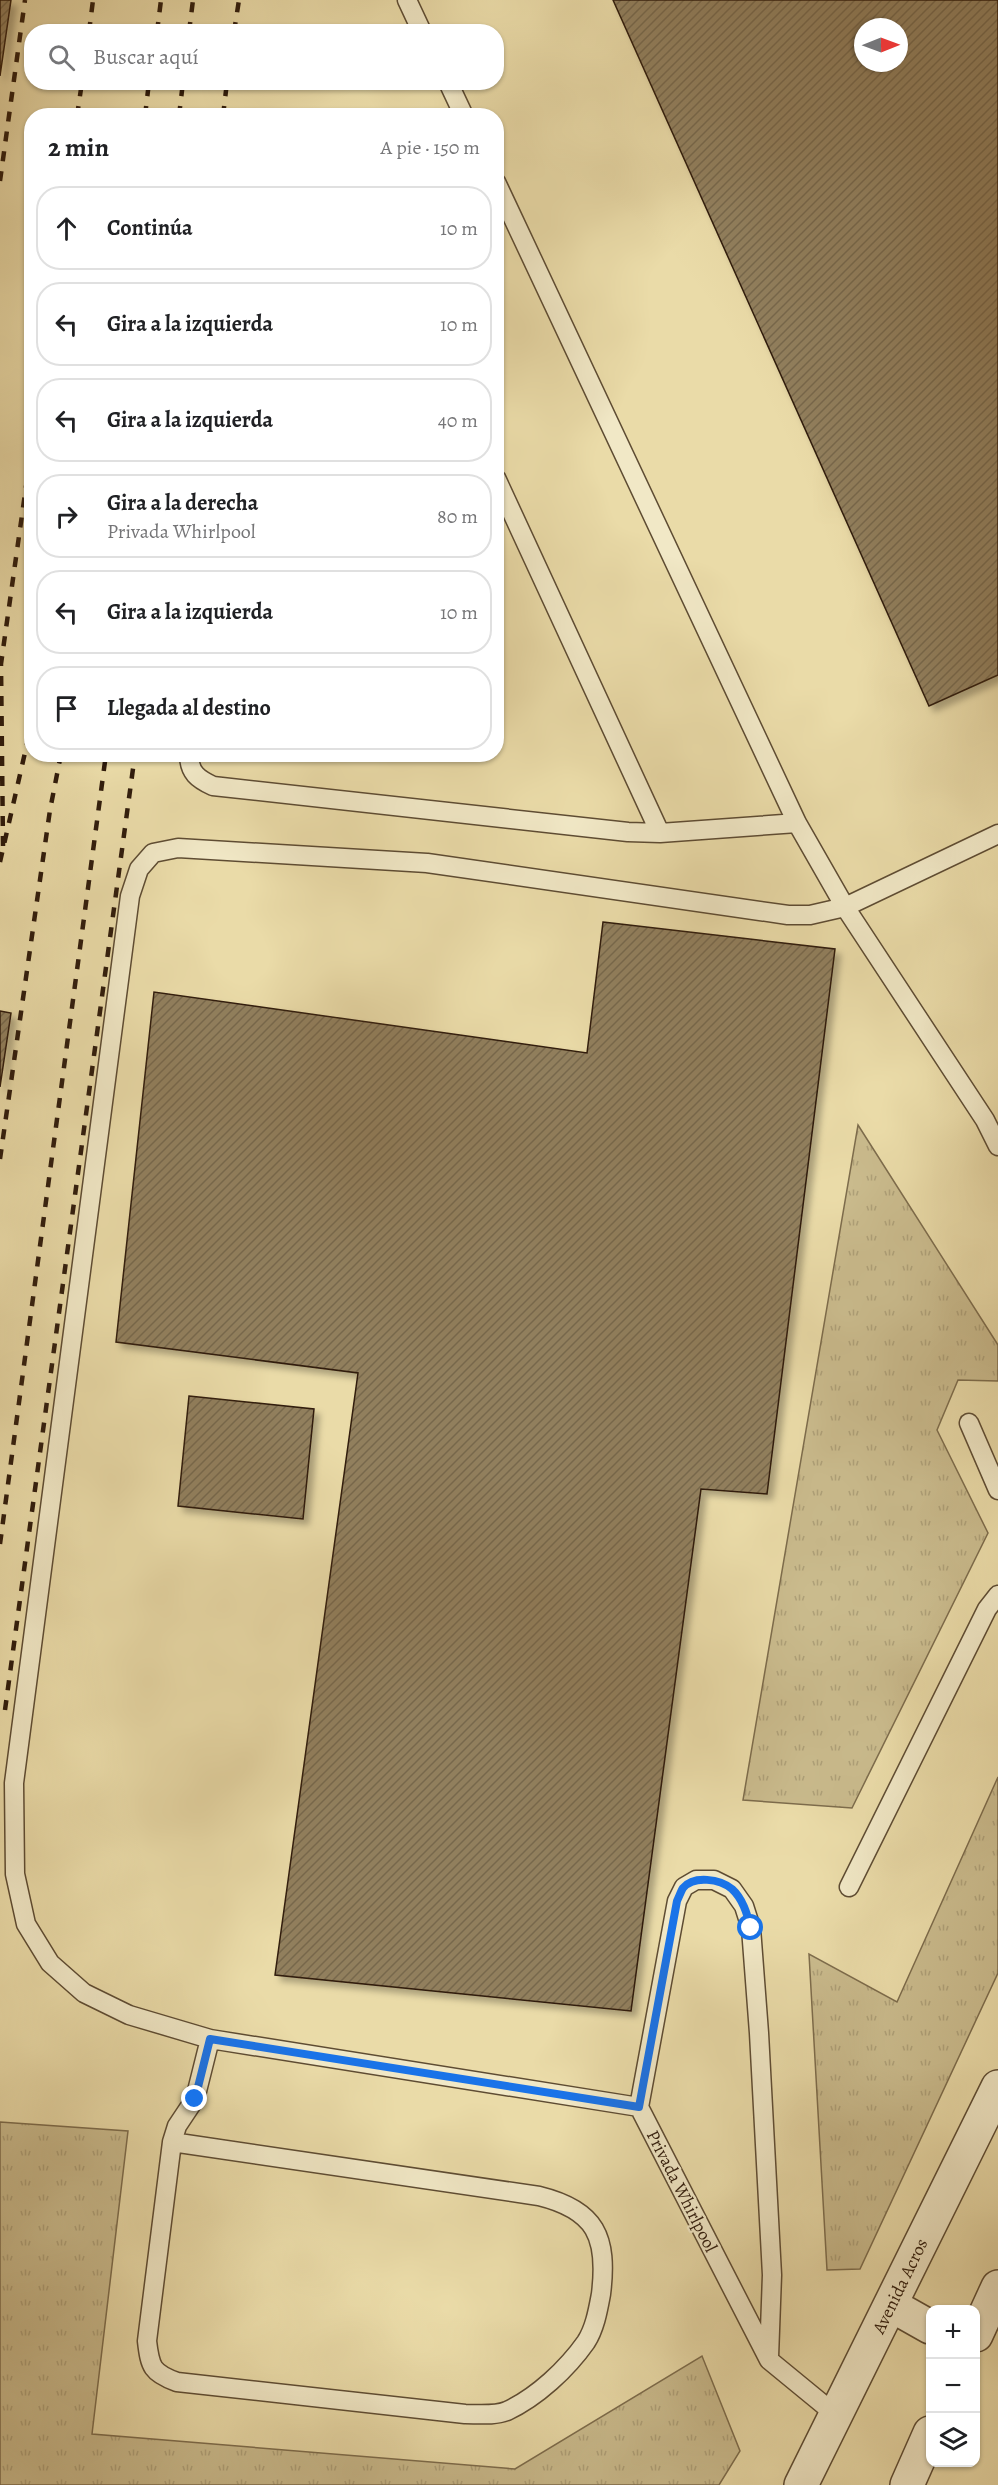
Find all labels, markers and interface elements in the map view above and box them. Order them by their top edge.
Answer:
north arrow [854,18,908,72]
search box [24,24,504,90]
icon: search [45,41,78,74]
text: Buscar aquí [93,42,199,72]
text: 2 min [48,130,109,165]
text: A pie · 150 m [381,134,480,161]
icon: ahead [50,212,83,245]
text: Continúa [107,213,193,243]
text: 10 m [440,215,478,242]
icon: left [50,308,83,341]
text: Gira a la izquierda [107,309,273,339]
text: 10 m [440,311,478,338]
icon: left [50,404,83,437]
text: Gira a la izquierda [107,405,273,435]
text: 40 m [438,407,478,434]
text: Gira a la derecha [107,488,258,518]
icon: right [50,500,83,533]
text: 80 m [437,503,478,530]
text: Privada Whirlpool [107,518,256,545]
icon: left [50,596,83,629]
text: Gira a la izquierda [107,597,273,627]
text: 10 m [440,599,478,626]
icon: arrive [50,692,83,725]
text: Llegada al destino [107,693,271,723]
route start [737,1914,763,1940]
route end [181,2085,207,2111]
street label: Privada Whirlpool [641,2126,723,2257]
street label: Avenida Acros [866,2234,933,2339]
map controls [926,2305,980,2467]
button: + [926,2305,980,2359]
button: − [926,2359,980,2413]
button: layers [926,2413,980,2467]

